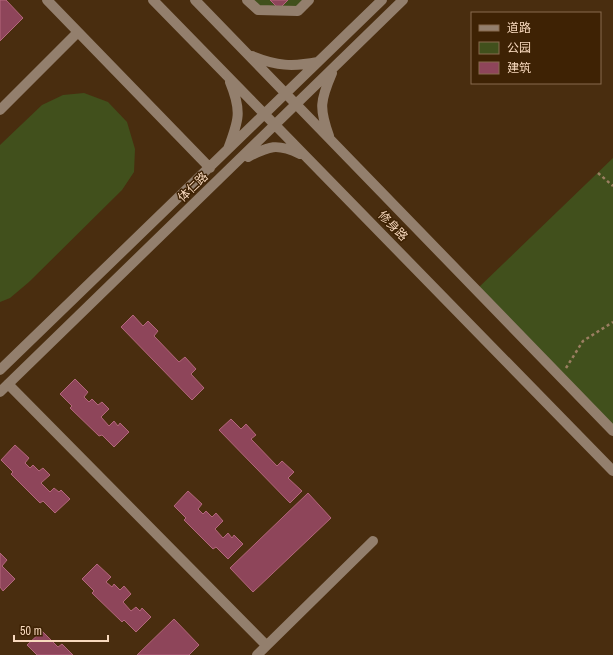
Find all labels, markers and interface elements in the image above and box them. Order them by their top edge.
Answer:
legend [471,12,601,84]
text: 道路 [507,20,531,36]
text: 公园 [507,40,531,56]
text: 建筑 [507,60,531,76]
street label: 体仁路 [174,169,212,205]
street label: 修身路 [375,207,411,245]
scale bar [14,617,108,643]
text: 50 m [20,623,42,639]

